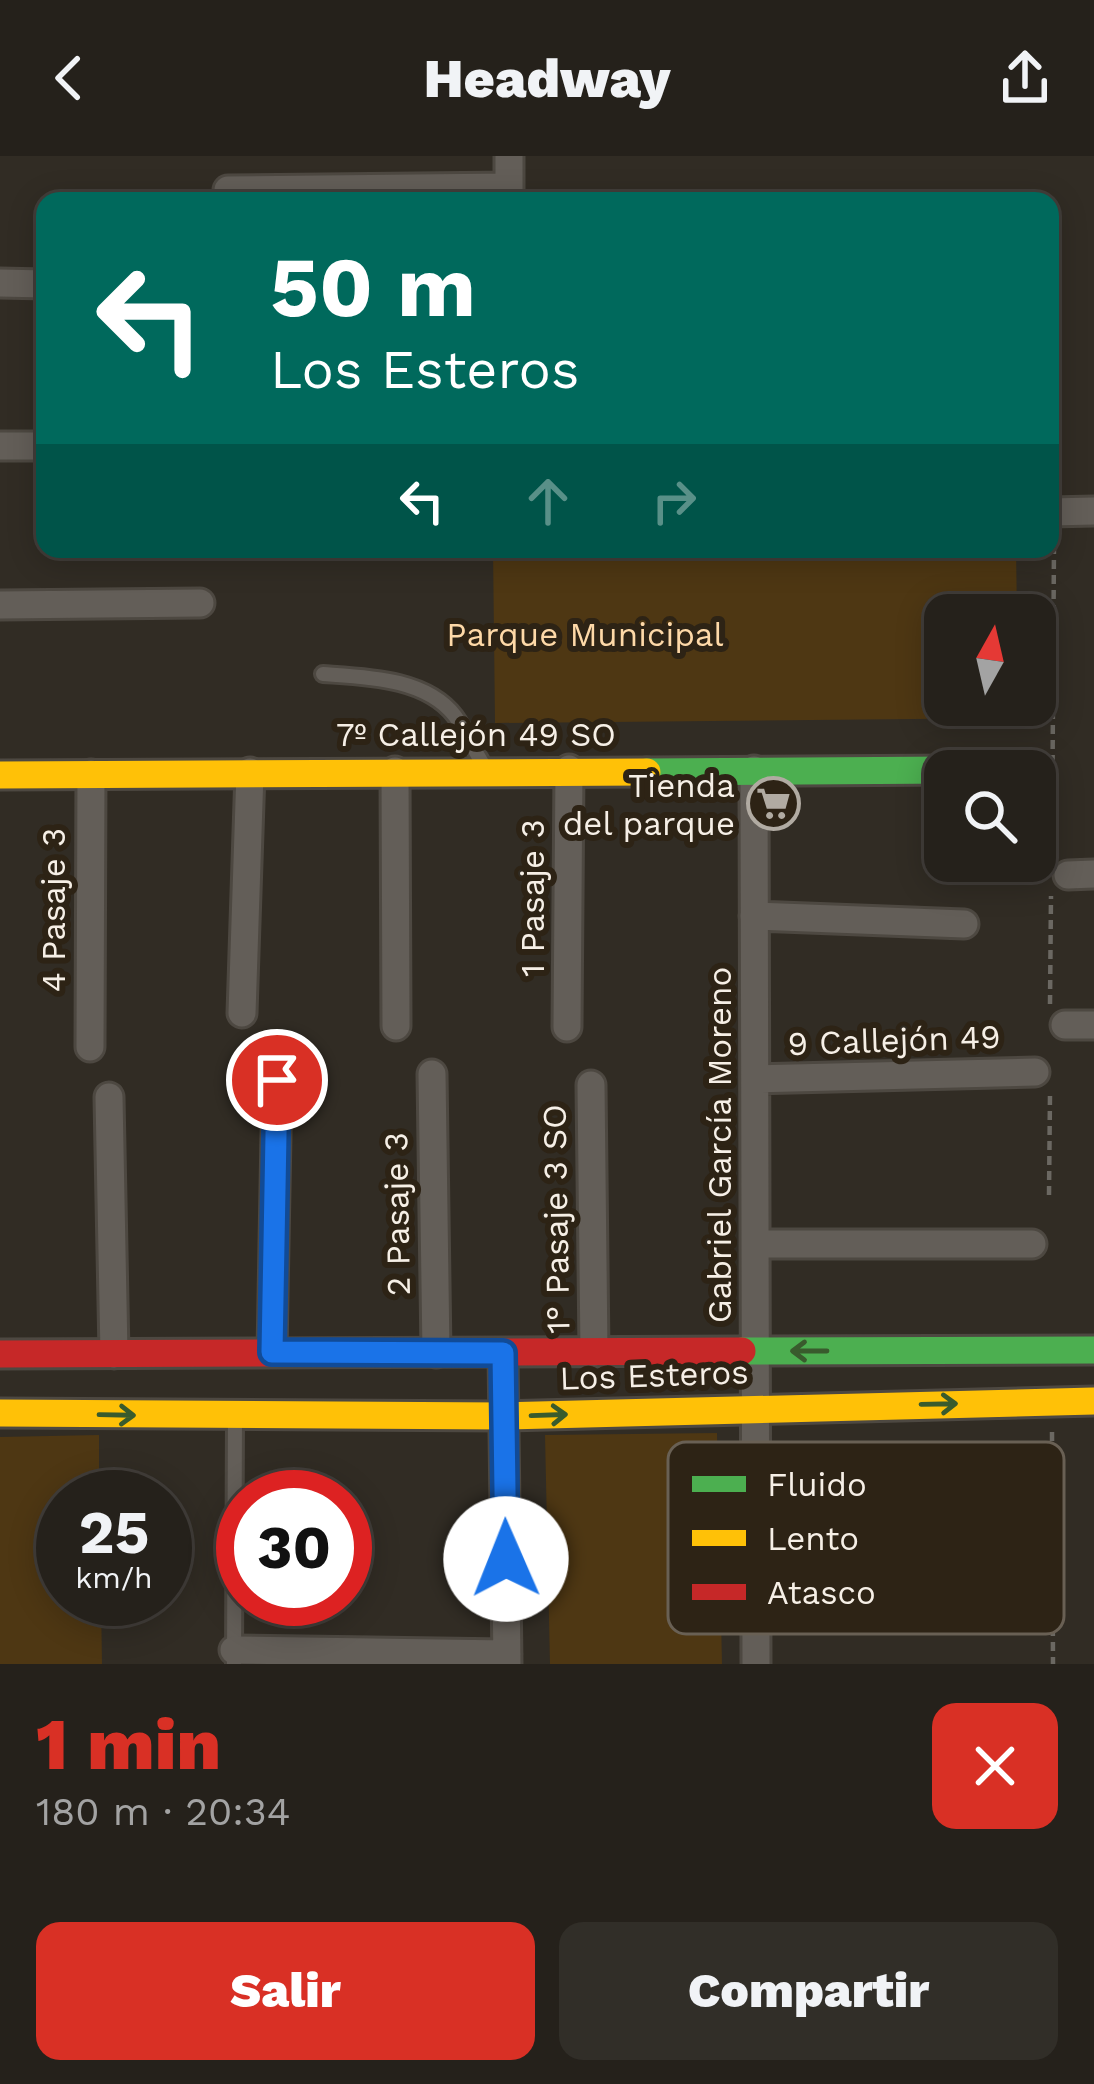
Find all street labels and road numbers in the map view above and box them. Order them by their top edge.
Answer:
street label: 7º Callejón 49 SO [336,715,616,754]
street label: 1 Pasaje 3 [513,819,552,977]
street label: 4 Pasaje 3 [34,828,73,992]
street label: Gabriel García Moreno [700,967,739,1323]
street label: 9 Callejón 49 [787,1017,1001,1063]
street label: 1° Pasaje 3 SO [534,1104,578,1334]
street label: 2 Pasaje 3 [376,1132,418,1296]
street label: Los Esteros [559,1352,749,1398]

